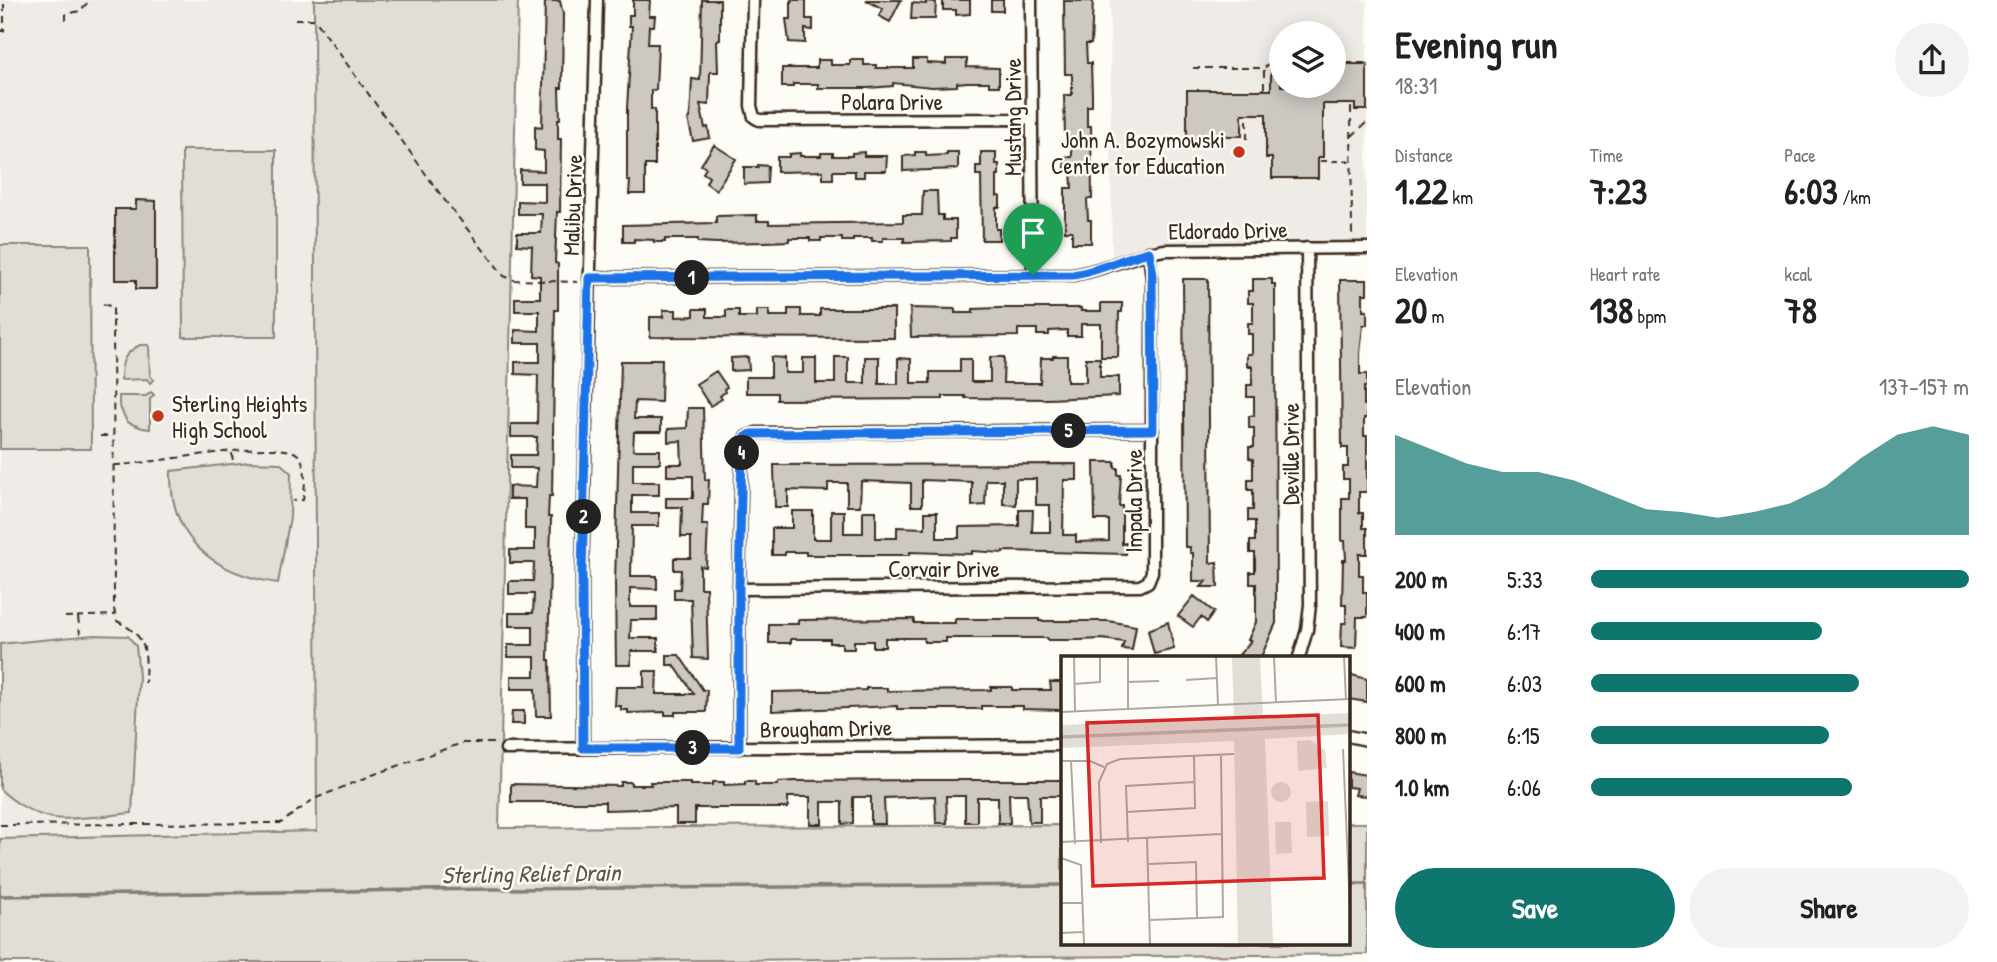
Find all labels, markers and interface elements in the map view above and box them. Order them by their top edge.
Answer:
text: Evening run [1395,18,1558,70]
map controls [1269,21,1346,98]
button: layers [1269,21,1346,98]
button: share [1895,23,1969,97]
street label: Mustang Drive [997,58,1028,176]
text: 18:31 [1395,70,1437,101]
street label: Polara Drive [841,86,943,117]
place label: John A. Bozymowski Center for Education [1051,124,1225,181]
text: Distance [1395,142,1453,168]
text: Time [1590,142,1623,168]
text: Pace [1784,142,1816,168]
marker: John A. Bozymowski Center for Education [1231,144,1247,160]
street label: Malibu Drive [555,154,589,256]
text: 1.22 [1395,168,1448,215]
text: 7:23 [1590,168,1647,215]
text: 6:03 [1784,168,1838,215]
text: km [1448,184,1473,210]
text: /km [1838,184,1871,210]
pin [1003,203,1063,275]
street label: Eldorado Drive [1168,213,1288,247]
icon: arrive [1014,214,1052,252]
pin: 1 [674,260,710,296]
text: Elevation [1395,261,1458,287]
text: Heart rate [1590,261,1661,287]
text: kcal [1784,261,1812,287]
text: 1 [688,264,695,290]
text: 20 [1395,287,1427,334]
text: 138 [1590,287,1633,334]
text: 78 [1784,287,1817,334]
text: m [1427,303,1444,329]
text: bpm [1633,303,1666,329]
text: Elevation [1395,371,1471,402]
text: 137–157 m [1879,371,1969,402]
place label: Sterling Heights High School [172,388,308,445]
street label: Deville Drive [1275,403,1306,505]
marker: Sterling Heights High School [150,408,166,424]
pin: 5 [1052,414,1086,448]
text: 5 [1064,417,1073,443]
pin: 4 [724,435,760,470]
text: 4 [738,439,745,465]
street label: Impala Drive [1118,449,1149,553]
pin: 2 [566,500,602,534]
text: 2 [579,503,588,529]
street label: Corvair Drive [888,553,1000,584]
text: 200 m [1395,564,1447,595]
text: 5:33 [1507,564,1543,595]
text: 400 m [1395,616,1445,647]
text: 6:17 [1507,616,1541,647]
inset map [1061,656,1350,944]
text: 600 m [1395,668,1446,699]
text: 6:03 [1507,668,1542,699]
street label: Brougham Drive [760,711,892,745]
text: 800 m [1395,720,1447,751]
text: 6:15 [1507,720,1540,751]
pin: 3 [676,730,710,766]
text: 3 [688,734,697,760]
text: 1.0 km [1395,772,1449,803]
text: 6:06 [1507,772,1541,803]
water label: Sterling Relief Drain [441,855,623,892]
button: Save [1395,868,1675,948]
button: Share [1689,868,1969,948]

